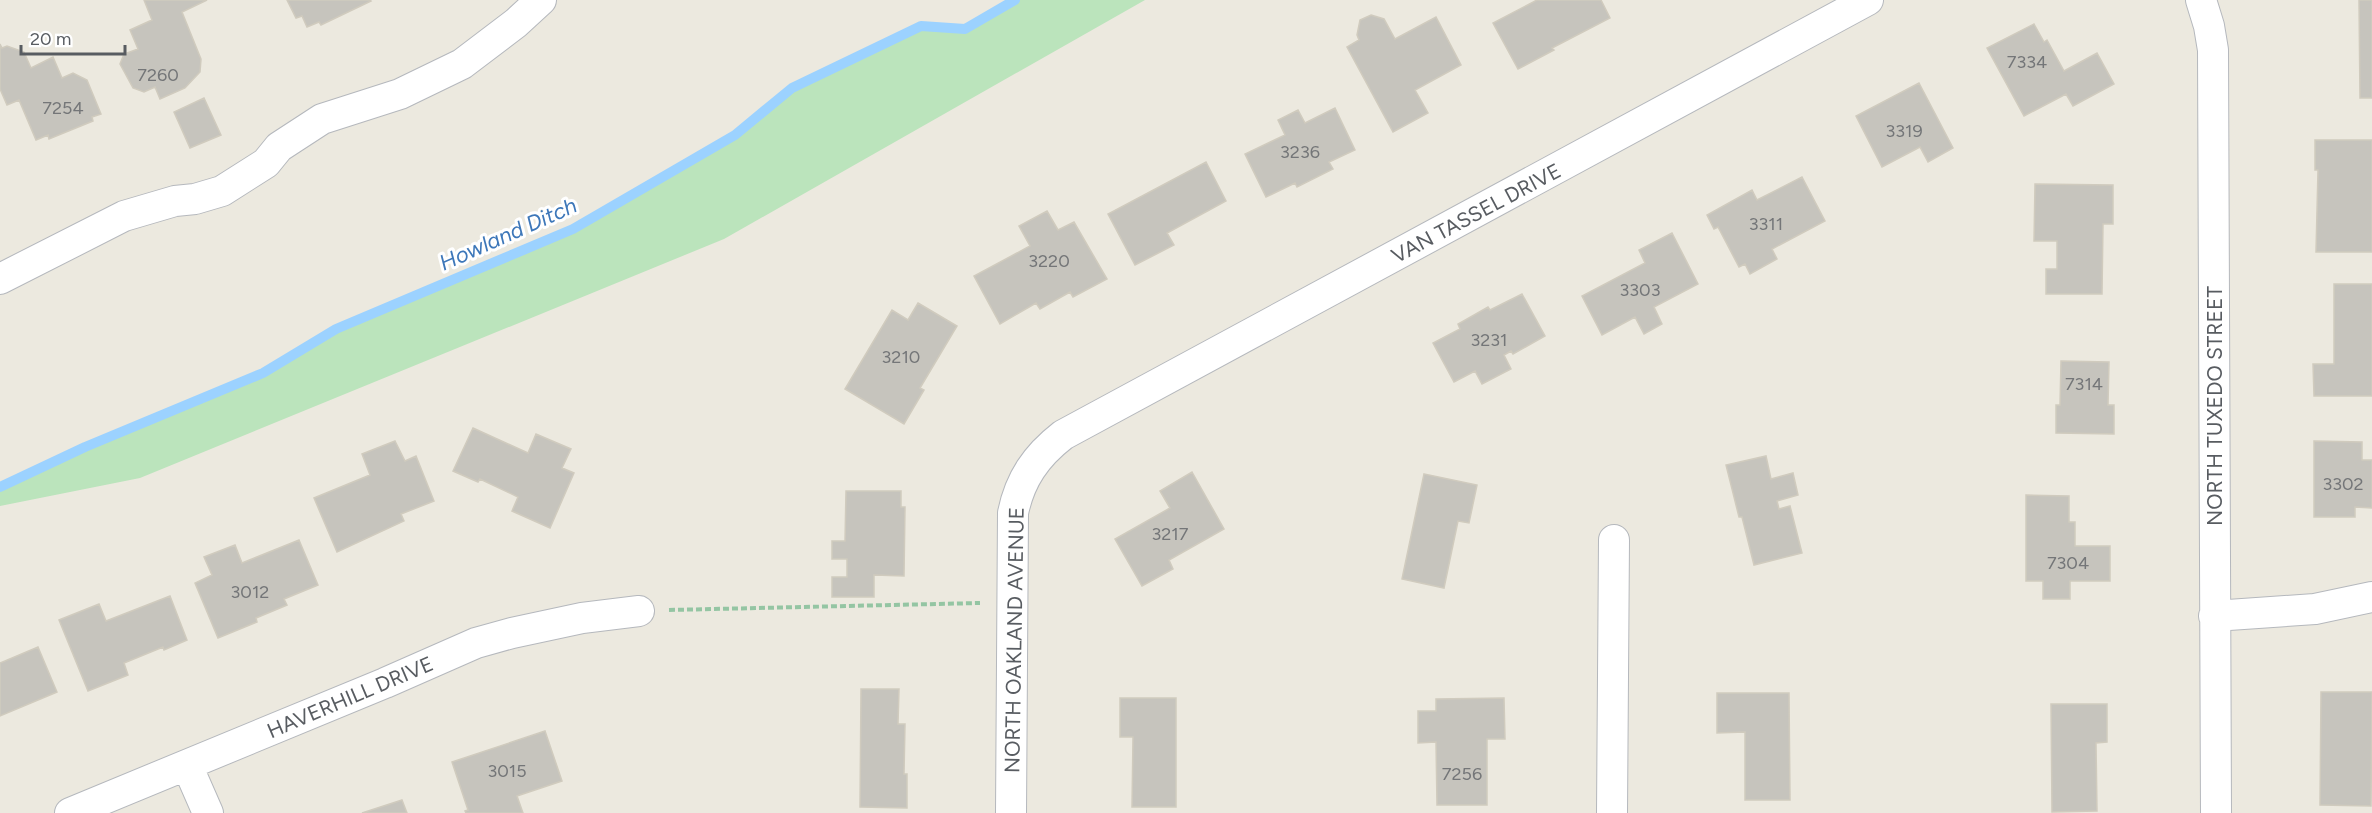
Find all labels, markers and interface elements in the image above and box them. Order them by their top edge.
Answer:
scale bar [21,18,124,56]
text: 20 m [30,28,71,50]
house number: 7334 [2007,51,2047,73]
house number: 7260 [137,64,179,86]
house number: 7254 [42,97,84,119]
house number: 3319 [1885,120,1923,142]
house number: 3236 [1280,141,1320,163]
street label: VAN TASSEL DRIVE [1387,158,1565,268]
water label: Howland Ditch [435,192,581,276]
house number: 3311 [1749,213,1783,235]
house number: 3220 [1028,250,1070,272]
house number: 3303 [1620,279,1660,301]
street label: NORTH TUXEDO STREET [2202,286,2227,526]
house number: 3231 [1470,329,1508,351]
house number: 3210 [882,346,920,368]
house number: 7314 [2065,373,2103,395]
house number: 3302 [2322,473,2364,495]
street label: NORTH OAKLAND AVENUE [999,507,1029,773]
house number: 3217 [1152,523,1189,545]
house number: 7304 [2047,552,2089,574]
house number: 3012 [231,581,269,603]
street label: HAVERHILL DRIVE [263,651,437,743]
house number: 3015 [487,760,527,782]
house number: 7256 [1442,763,1482,785]

